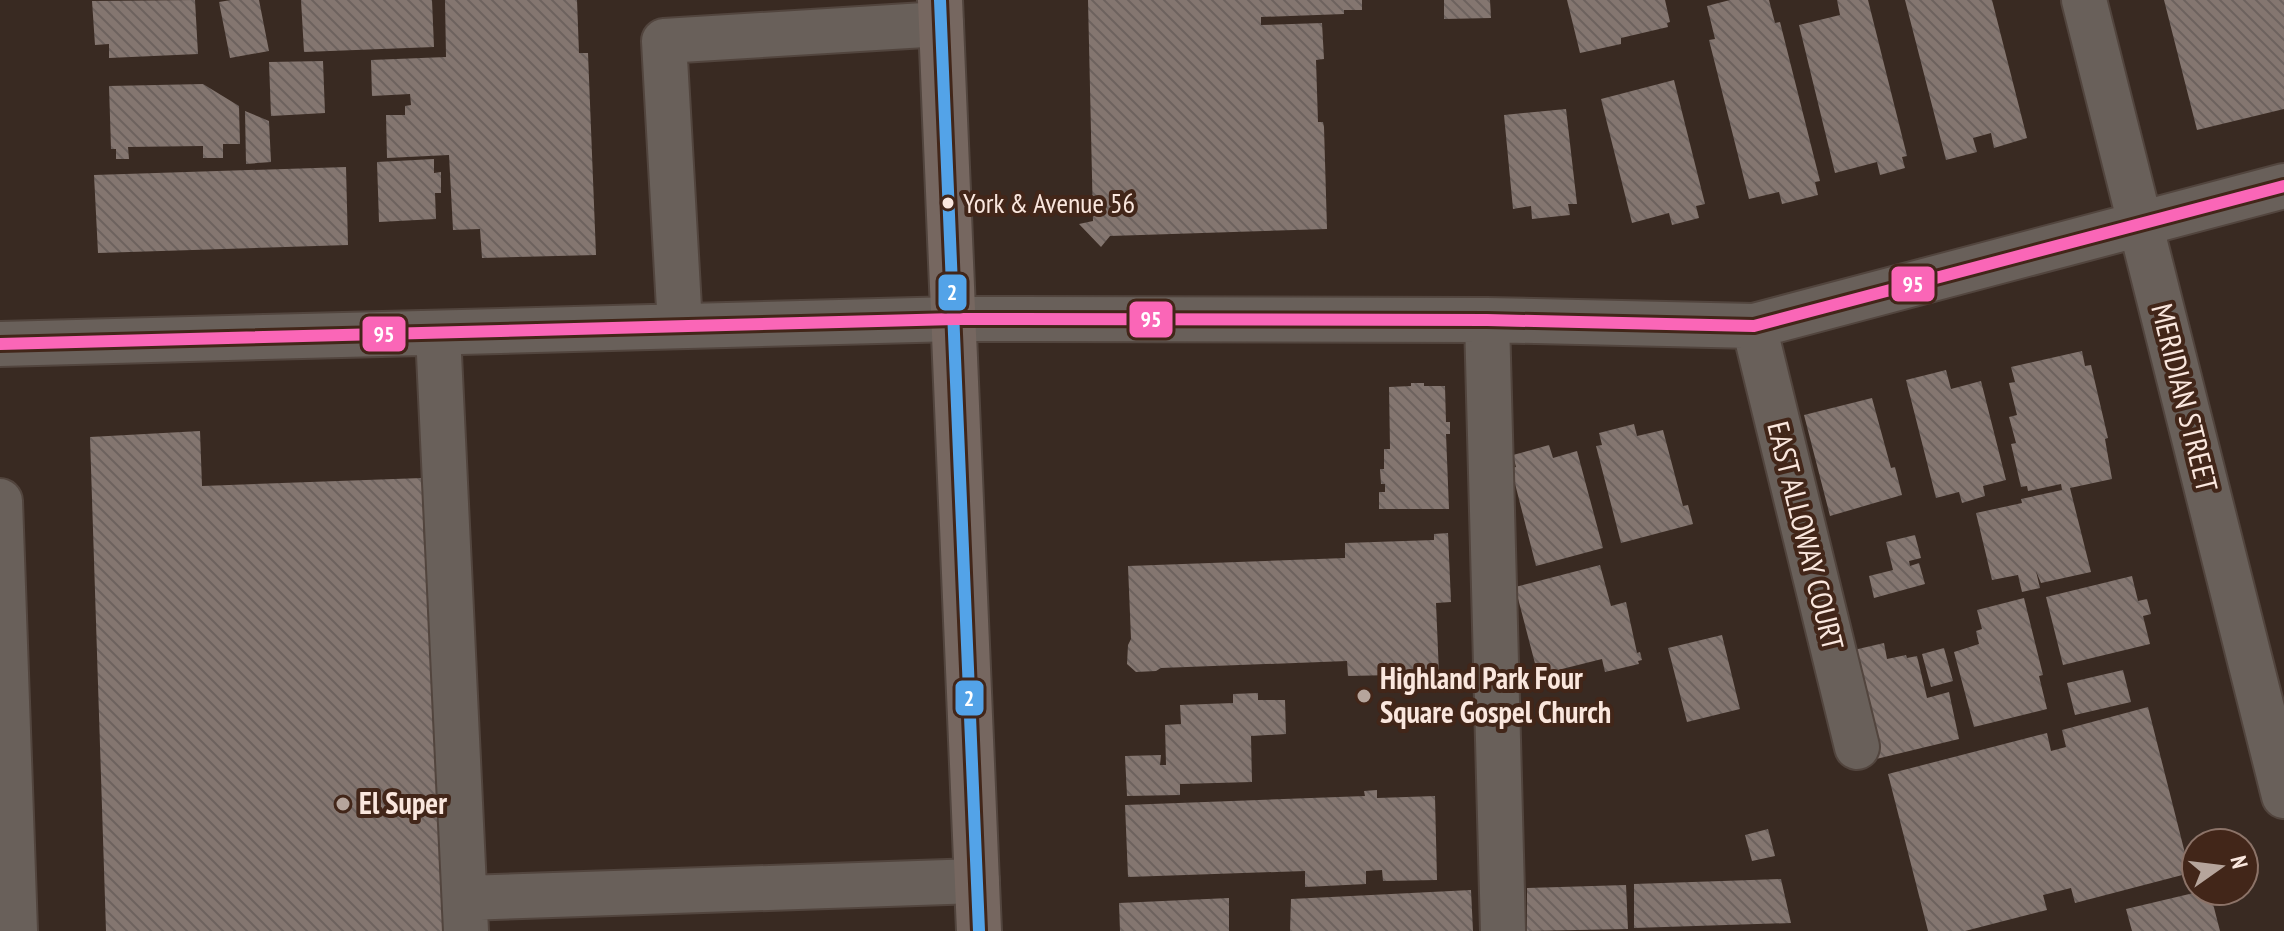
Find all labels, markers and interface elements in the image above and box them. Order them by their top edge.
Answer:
place label: York & Avenue 56 [963,184,1135,221]
marker: York & Avenue 56 [940,195,956,211]
line badge: 95 [1890,265,1936,303]
text: 95 [1902,270,1924,298]
line badge: 2 [937,273,968,312]
text: 2 [947,278,957,306]
street label: MERIDIAN STREET [2143,299,2228,496]
line badge: 95 [1128,300,1174,339]
text: 95 [1140,305,1162,333]
line badge: 95 [361,315,407,353]
text: 95 [373,320,395,348]
street label: EAST ALLOWAY COURT [1759,417,1854,654]
place label: Highland Park Four Square Gospel Church [1380,658,1611,731]
line badge: 2 [954,679,985,717]
text: 2 [964,684,974,712]
marker: Highland Park Four Square Gospel Church [1355,687,1373,705]
place label: El Super [359,783,447,822]
marker: El Super [334,795,352,813]
north arrow [2180,827,2260,907]
text: N [2224,853,2254,871]

